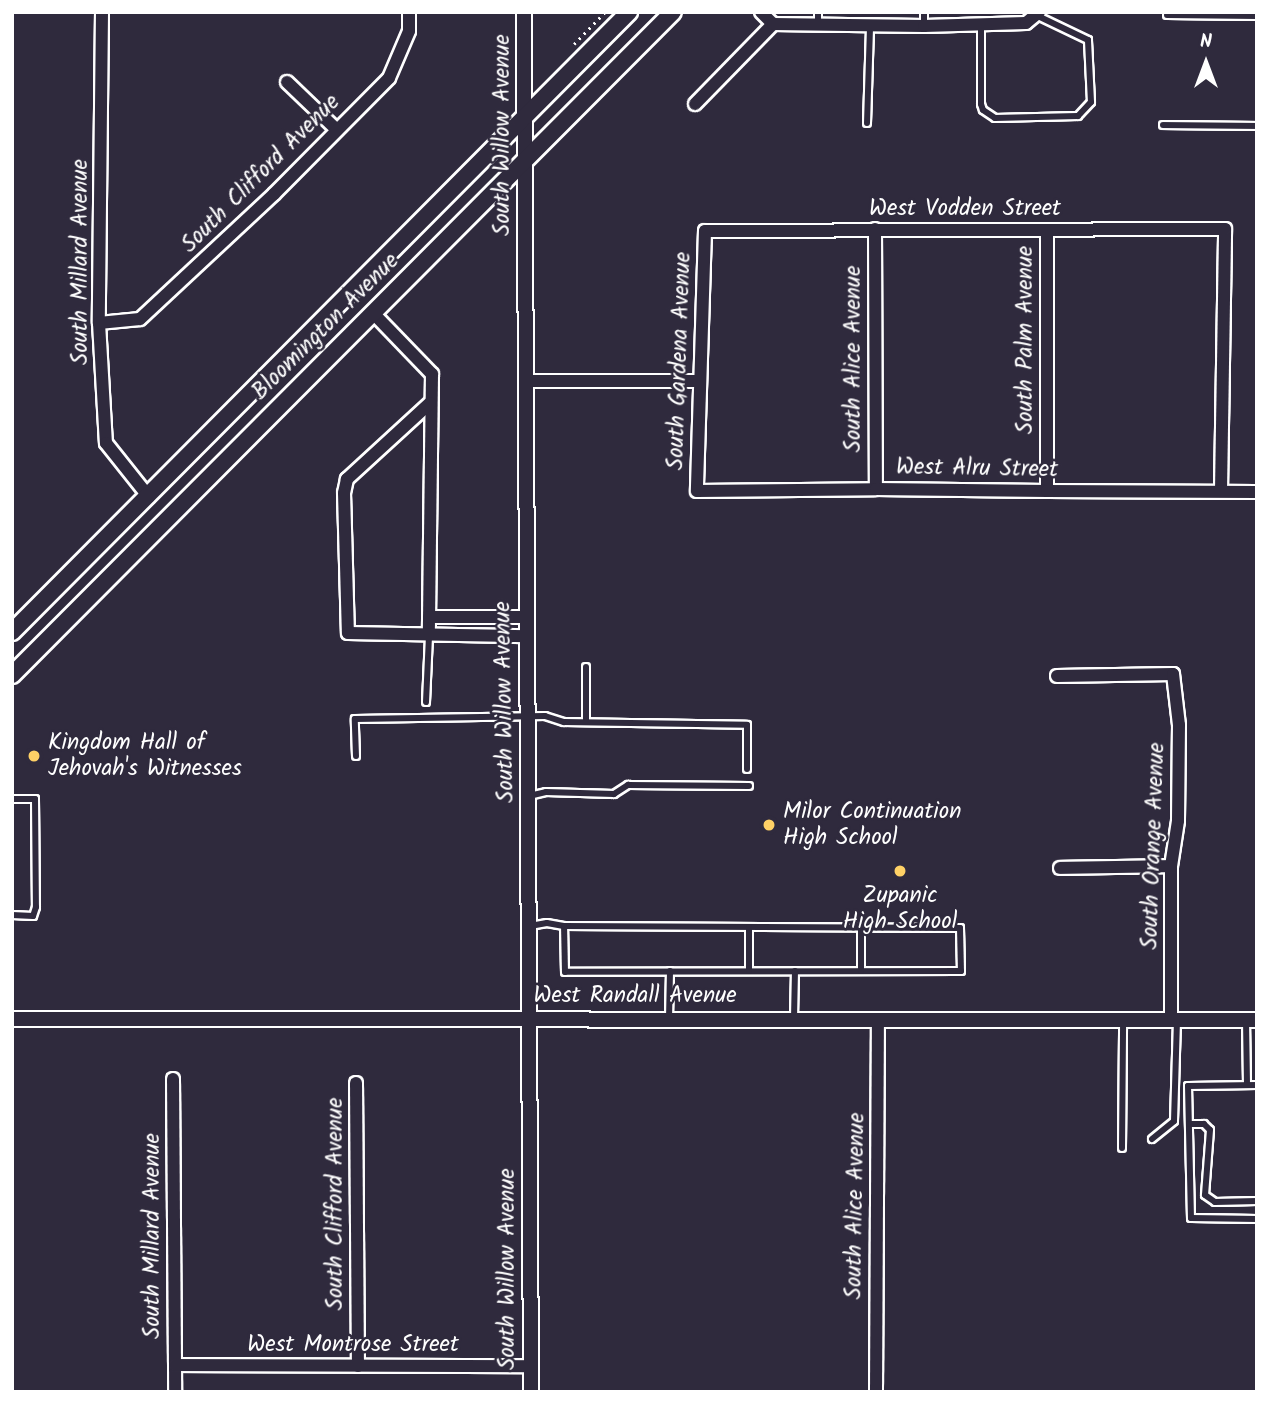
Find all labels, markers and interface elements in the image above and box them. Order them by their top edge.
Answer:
text: N [1200,27,1212,57]
north arrow [1171,28,1241,98]
street label: South Willow Avenue [489,34,517,236]
street label: South Clifford Avenue [176,89,346,259]
street label: South Millard Avenue [67,159,95,365]
street label: West Vodden Street [869,195,1061,223]
street label: South Palm Avenue [1012,246,1040,434]
street label: Bloomington Avenue [247,248,405,406]
street label: South Gardena Avenue [662,251,698,471]
street label: South Alice Avenue [840,266,868,452]
street label: West Alru Street [896,454,1058,484]
street label: South Willow Avenue [489,601,521,803]
place label: Kingdom Hall of Jehovah's Witnesses [48,729,242,783]
street label: South Orange Avenue [1137,742,1171,950]
marker: Kingdom Hall of Jehovah's Witnesses [26,748,42,764]
place label: Milor Continuation High School [783,798,962,852]
marker: Milor Continuation High School [761,817,777,833]
marker: Zupanic High School [892,863,908,879]
place label: Zupanic High School [843,882,957,936]
street label: West Randall Avenue [533,982,737,1010]
street label: South Clifford Avenue [322,1098,350,1310]
street label: South Alice Avenue [841,1112,871,1300]
street label: South Millard Avenue [139,1133,167,1339]
street label: South Willow Avenue [494,1168,522,1370]
street label: West Montrose Street [247,1331,459,1359]

